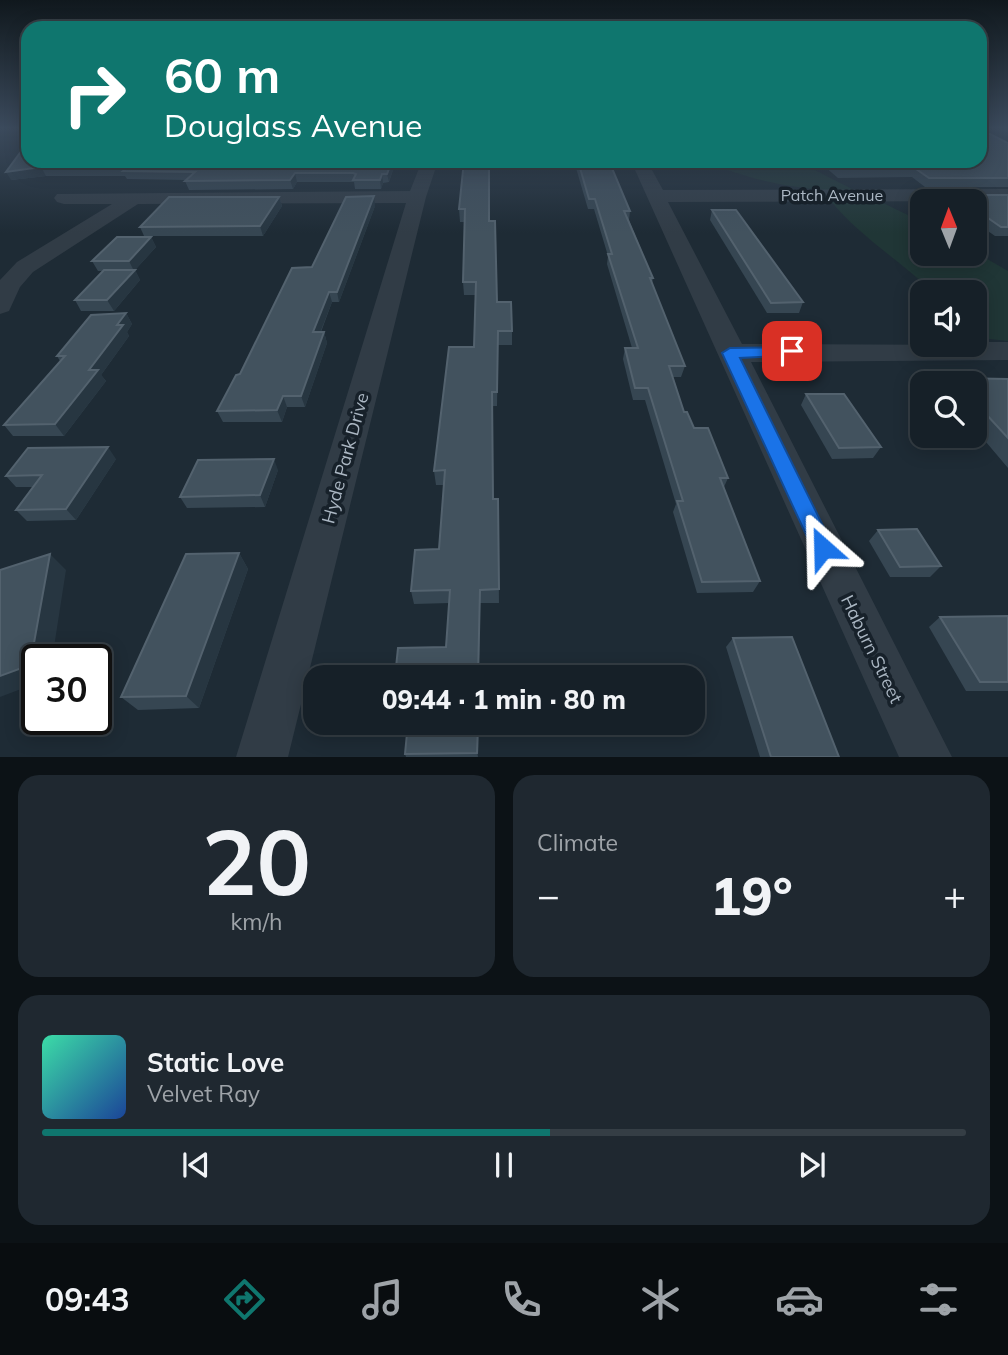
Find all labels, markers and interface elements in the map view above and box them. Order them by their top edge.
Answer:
text: 60 m [164,44,280,105]
icon: right [49,49,140,140]
text: Douglass Avenue [164,105,422,145]
street label: Patch Avenue [781,185,883,205]
north arrow [910,189,987,266]
map controls [910,189,987,448]
button: sound [910,280,987,357]
pin [762,321,822,381]
icon: arrive [773,332,811,370]
button: search [910,371,987,448]
street label: Hyde Park Drive [316,390,374,526]
position arrow [786,511,860,585]
street label: Haburn Street [836,591,908,707]
speed limit sign: 30 [21,644,112,735]
text: 09:44 · 1 min · 80 m [382,683,626,716]
text: 20 [202,804,311,918]
text: Climate [537,828,618,857]
text: 19° [710,863,793,928]
text: − [537,871,560,919]
text: + [943,871,966,919]
text: km/h [230,907,283,936]
text: Static Love [147,1046,284,1079]
text: Velvet Ray [147,1079,260,1108]
icon: previous [177,1146,215,1184]
icon: pause [485,1146,523,1184]
icon: next [793,1146,831,1184]
icon: directions [220,1275,269,1324]
icon: music [358,1275,407,1324]
icon: phone [497,1275,546,1324]
icon: climate [636,1275,685,1324]
icon: car [775,1275,824,1324]
icon: filters [914,1275,963,1324]
text: 09:43 [45,1279,130,1319]

